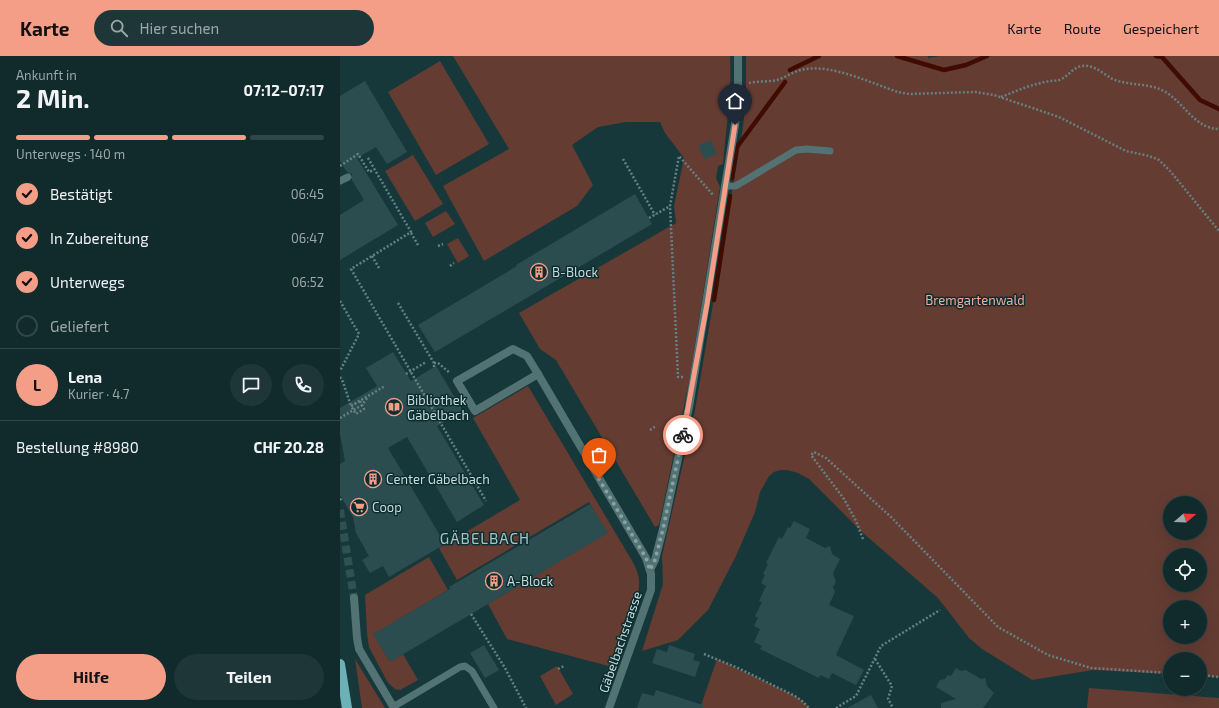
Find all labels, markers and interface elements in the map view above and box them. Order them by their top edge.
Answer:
search box [94,10,374,46]
text: Karte [20,17,70,40]
icon: search [108,17,130,39]
text: Hier suchen [140,19,219,37]
text: Karte [1007,20,1042,37]
text: Route [1064,20,1101,37]
text: Gespeichert [1123,20,1199,37]
text: Ankunft in [16,67,77,83]
text: 07:12–07:17 [244,81,324,99]
text: 2 Min. [16,82,90,113]
pin [718,84,752,125]
icon: home [724,90,746,112]
text: Unterwegs · 140 m [16,146,125,162]
icon: check [16,183,38,205]
text: Bestätigt [50,185,112,203]
text: 06:45 [291,186,324,202]
icon: check [16,227,38,249]
text: In Zubereitung [50,229,149,247]
text: 06:47 [291,230,324,246]
building icon: B-Block [529,262,549,282]
place label: B-Block [552,264,599,280]
icon: check [16,271,38,293]
text: Unterwegs [50,273,125,291]
text: 06:52 [291,274,324,290]
park label: Bremgartenwald [925,292,1025,308]
text: Geliefert [50,317,109,335]
button: chat [230,364,272,406]
button: phone [282,364,324,406]
text: Lena [68,368,102,386]
text: L [33,376,41,394]
text: Kurier · 4.7 [68,386,129,402]
place label: Bibliothek Gäbelbach [407,392,469,423]
library icon: Bibliothek Gäbelbach [384,397,404,417]
courier [663,415,703,455]
icon: bike [672,424,694,446]
text: Bestellung #8980 [16,438,139,456]
text: CHF 20.28 [254,438,324,456]
pin [582,438,616,479]
icon: bag [588,444,610,466]
building icon: Center Gäbelbach [363,469,383,489]
place label: Center Gäbelbach [386,471,490,487]
north arrow [1163,496,1207,540]
map controls [1163,496,1207,696]
supermarket icon: Coop [349,497,369,517]
place label: Coop [372,499,402,515]
district label: GÄBELBACH [440,529,530,547]
button: locate [1163,548,1207,592]
building icon: A-Block [484,571,504,591]
place label: A-Block [507,573,554,589]
street label: Gäbelbachstrasse [595,589,645,695]
button: + [1163,600,1207,644]
button: − [1163,652,1207,696]
button: Hilfe [16,654,166,700]
button: Teilen [174,654,324,700]

